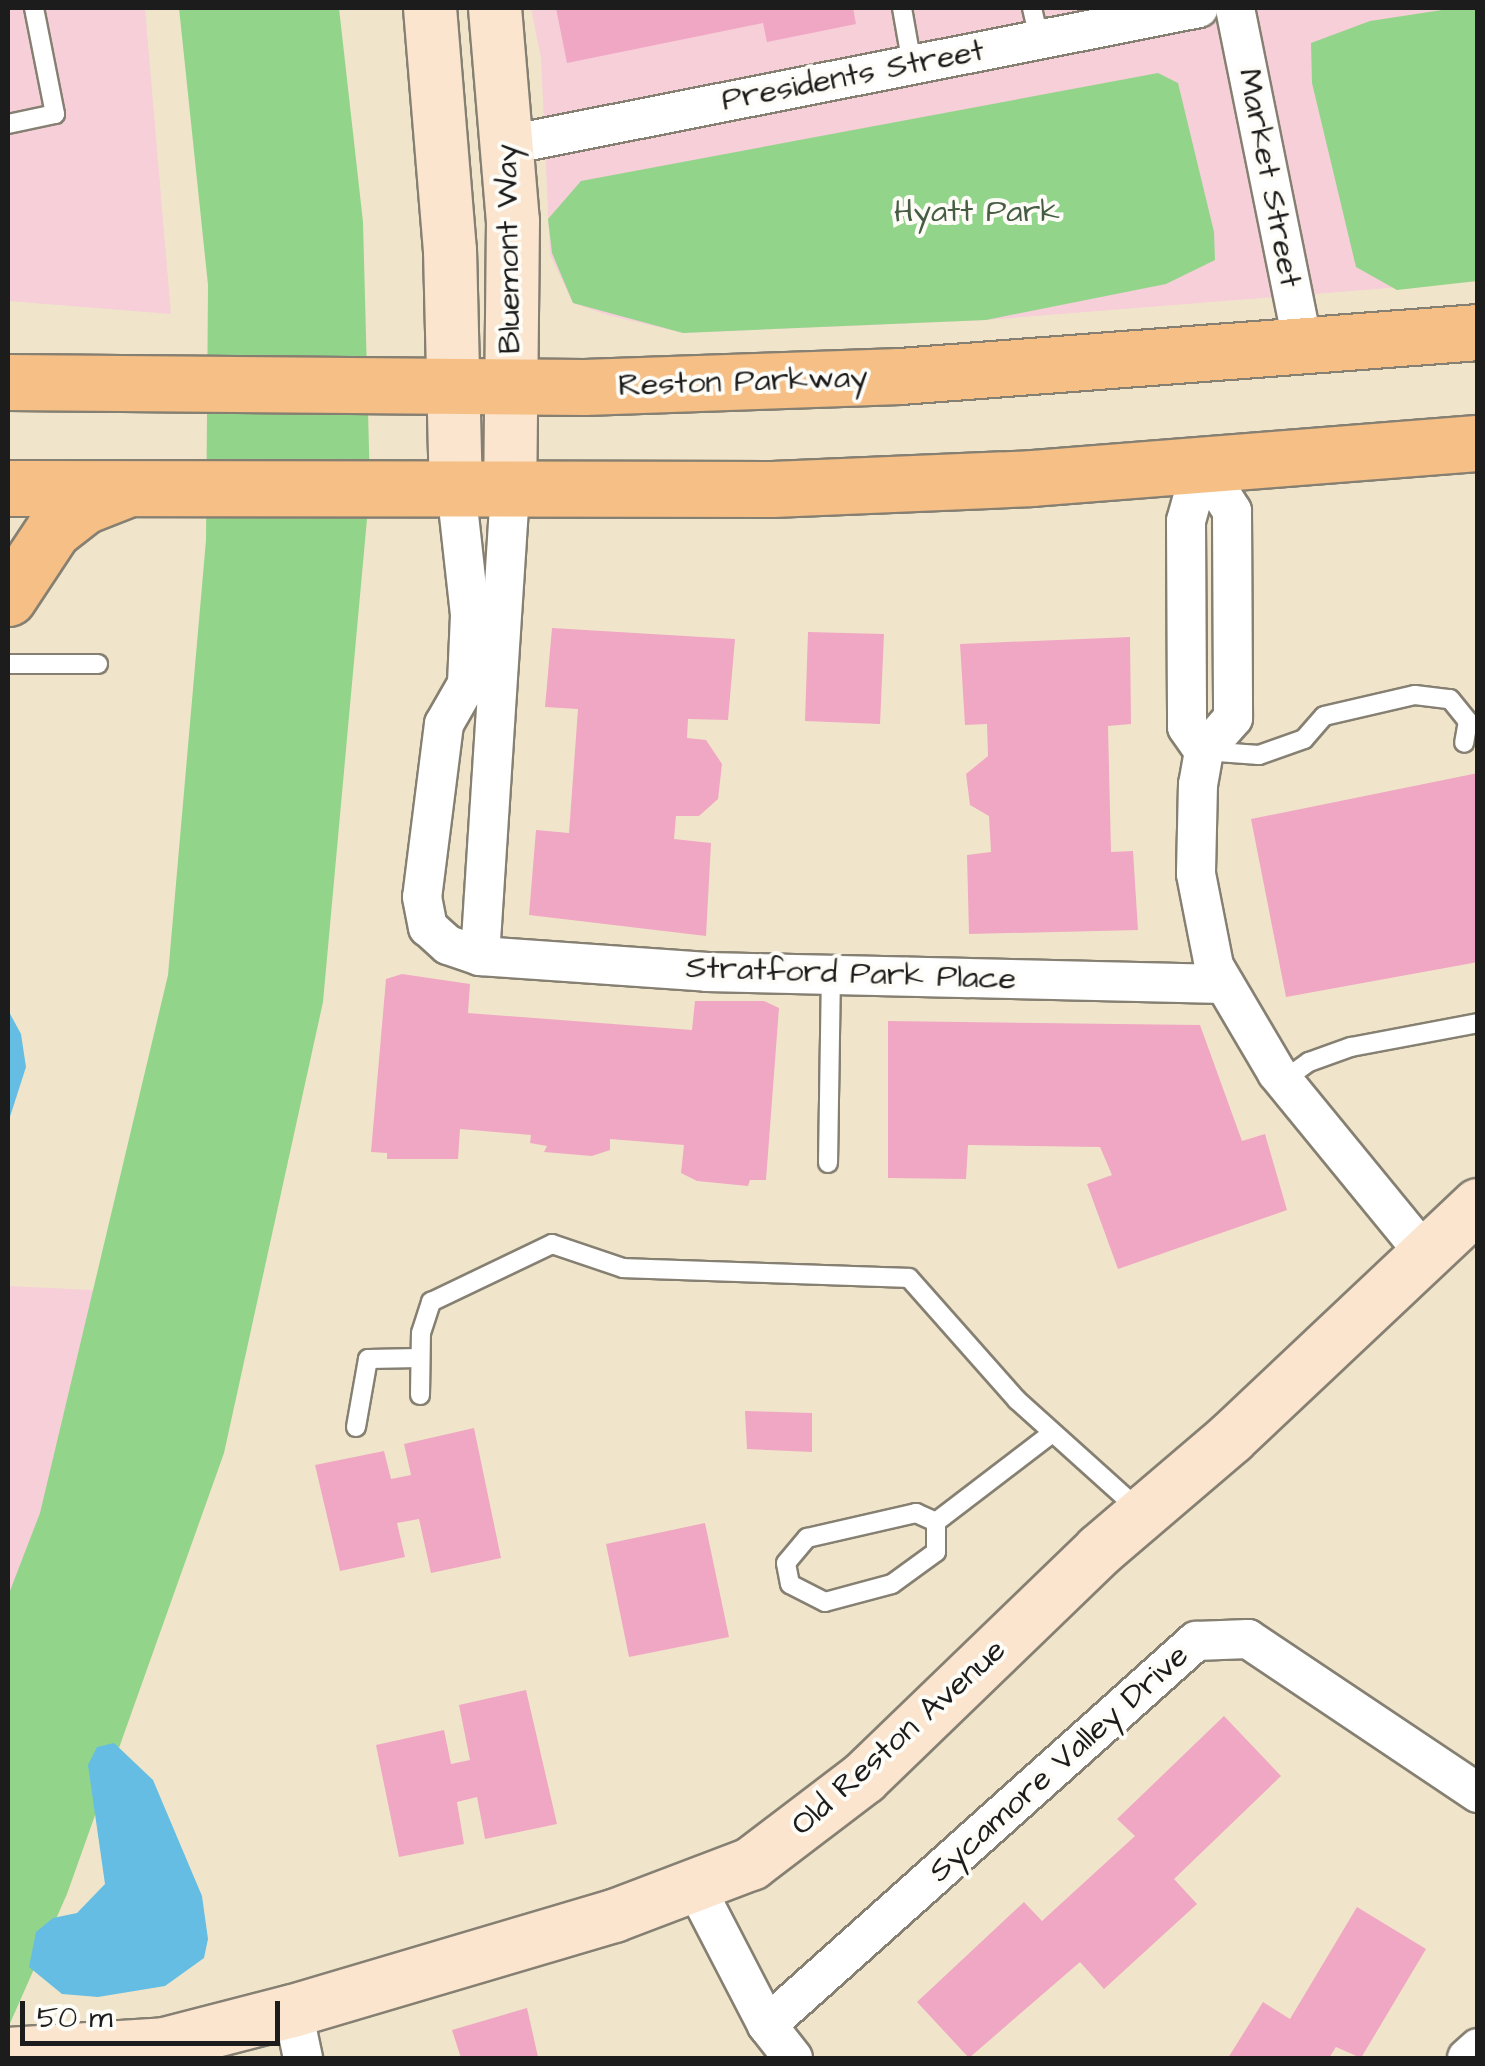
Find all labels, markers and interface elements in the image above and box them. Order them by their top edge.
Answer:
street label: Presidents Street [719,32,987,120]
street label: Market Street [1229,65,1309,291]
street label: Bluemont Way [488,144,530,354]
park label: Hyatt Park [894,193,1060,231]
street label: Reston Parkway [618,358,868,406]
street label: Stratford Park Place [685,949,1017,999]
street label: Old Reston Avenue [784,1632,1014,1844]
street label: Sycamore Valley Drive [921,1637,1197,1891]
scale bar [25,1981,285,2043]
text: 50 m [37,1997,113,2039]

